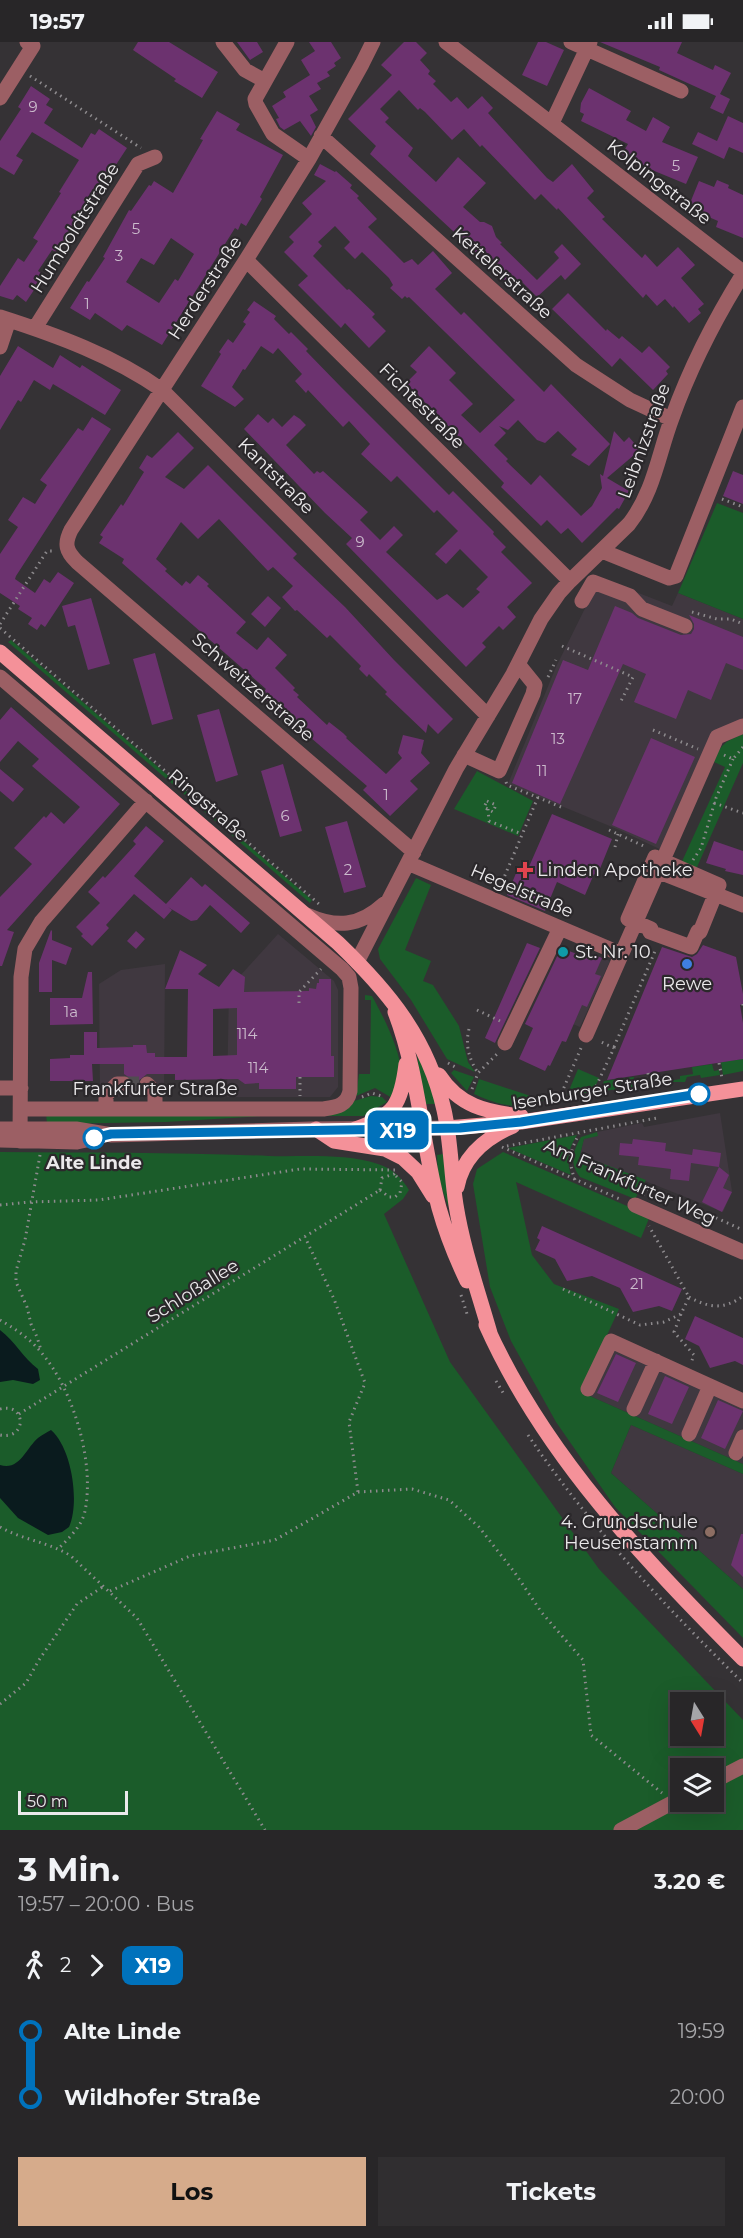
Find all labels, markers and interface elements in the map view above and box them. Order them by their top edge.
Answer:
text: 19:57 [30,8,85,35]
house number: 9 [28,97,38,116]
street label: Kolpingstraße [603,135,716,230]
house number: 5 [672,156,680,175]
street label: Humboldtstraße [26,159,124,297]
house number: 5 [132,219,140,238]
street label: Kettelerstraße [447,222,557,324]
street label: Herderstraße [163,232,247,344]
house number: 3 [115,246,123,265]
house number: 1 [84,294,90,313]
street label: Fichtestraße [375,359,470,454]
street label: Leibnizstraße [613,380,675,501]
street label: Kantstraße [233,433,319,519]
house number: 9 [355,532,365,551]
street label: Schweitzerstraße [187,628,319,746]
house number: 17 [568,689,582,708]
house number: 13 [551,729,565,748]
house number: 11 [537,761,547,780]
street label: Ringstraße [164,764,252,846]
house number: 1 [383,785,389,804]
house number: 6 [280,806,290,825]
street label: Hegelstraße [467,859,577,923]
place label: Linden Apotheke [537,859,693,881]
house number: 2 [344,860,352,879]
marker: Linden Apotheke [518,863,532,877]
place label: St. Nr. 10 [575,941,651,963]
marker: St. Nr. 10 [556,945,570,959]
marker: Rewe [680,957,694,971]
place label: Rewe [662,973,712,995]
house number: 1a [64,1002,78,1021]
house number: 114 [237,1024,257,1043]
house number: 114 [248,1058,268,1077]
street label: Isenburger Straße [510,1067,674,1115]
street label: Frankfurter Straße [72,1078,238,1100]
unlabelled marker [688,1083,710,1105]
line badge: X19 [364,1110,432,1150]
text: X19 [380,1118,416,1143]
marker: Alte Linde [83,1127,105,1149]
street label: Am Frankfurter Weg [541,1134,719,1230]
place label: Alte Linde [45,1152,142,1174]
street label: Schloßallee [143,1254,243,1328]
house number: 21 [630,1274,644,1293]
place label: 4. Grundschule Heusenstamm [561,1511,698,1554]
marker: 4. Grundschule Heusenstamm [703,1525,717,1539]
north arrow [670,1692,724,1746]
map controls [670,1692,724,1812]
button: layers [670,1758,724,1812]
scale bar [18,1788,128,1816]
text: 50 m [27,1792,68,1811]
text: 3 Min. [18,1849,120,1889]
text: 3.20 € [654,1868,725,1895]
text: 19:57 – 20:00 · Bus [18,1892,194,1916]
icon: walk [18,1949,51,1982]
icon: forward [80,1949,113,1982]
text: 2 [60,1953,71,1977]
text: X19 [134,1953,171,1978]
text: Alte Linde [64,2018,181,2045]
text: 19:59 [678,2019,725,2043]
text: Wildhofer Straße [64,2084,261,2111]
text: 20:00 [670,2085,725,2109]
button: Los [18,2157,366,2226]
button: Tickets [378,2157,725,2226]

